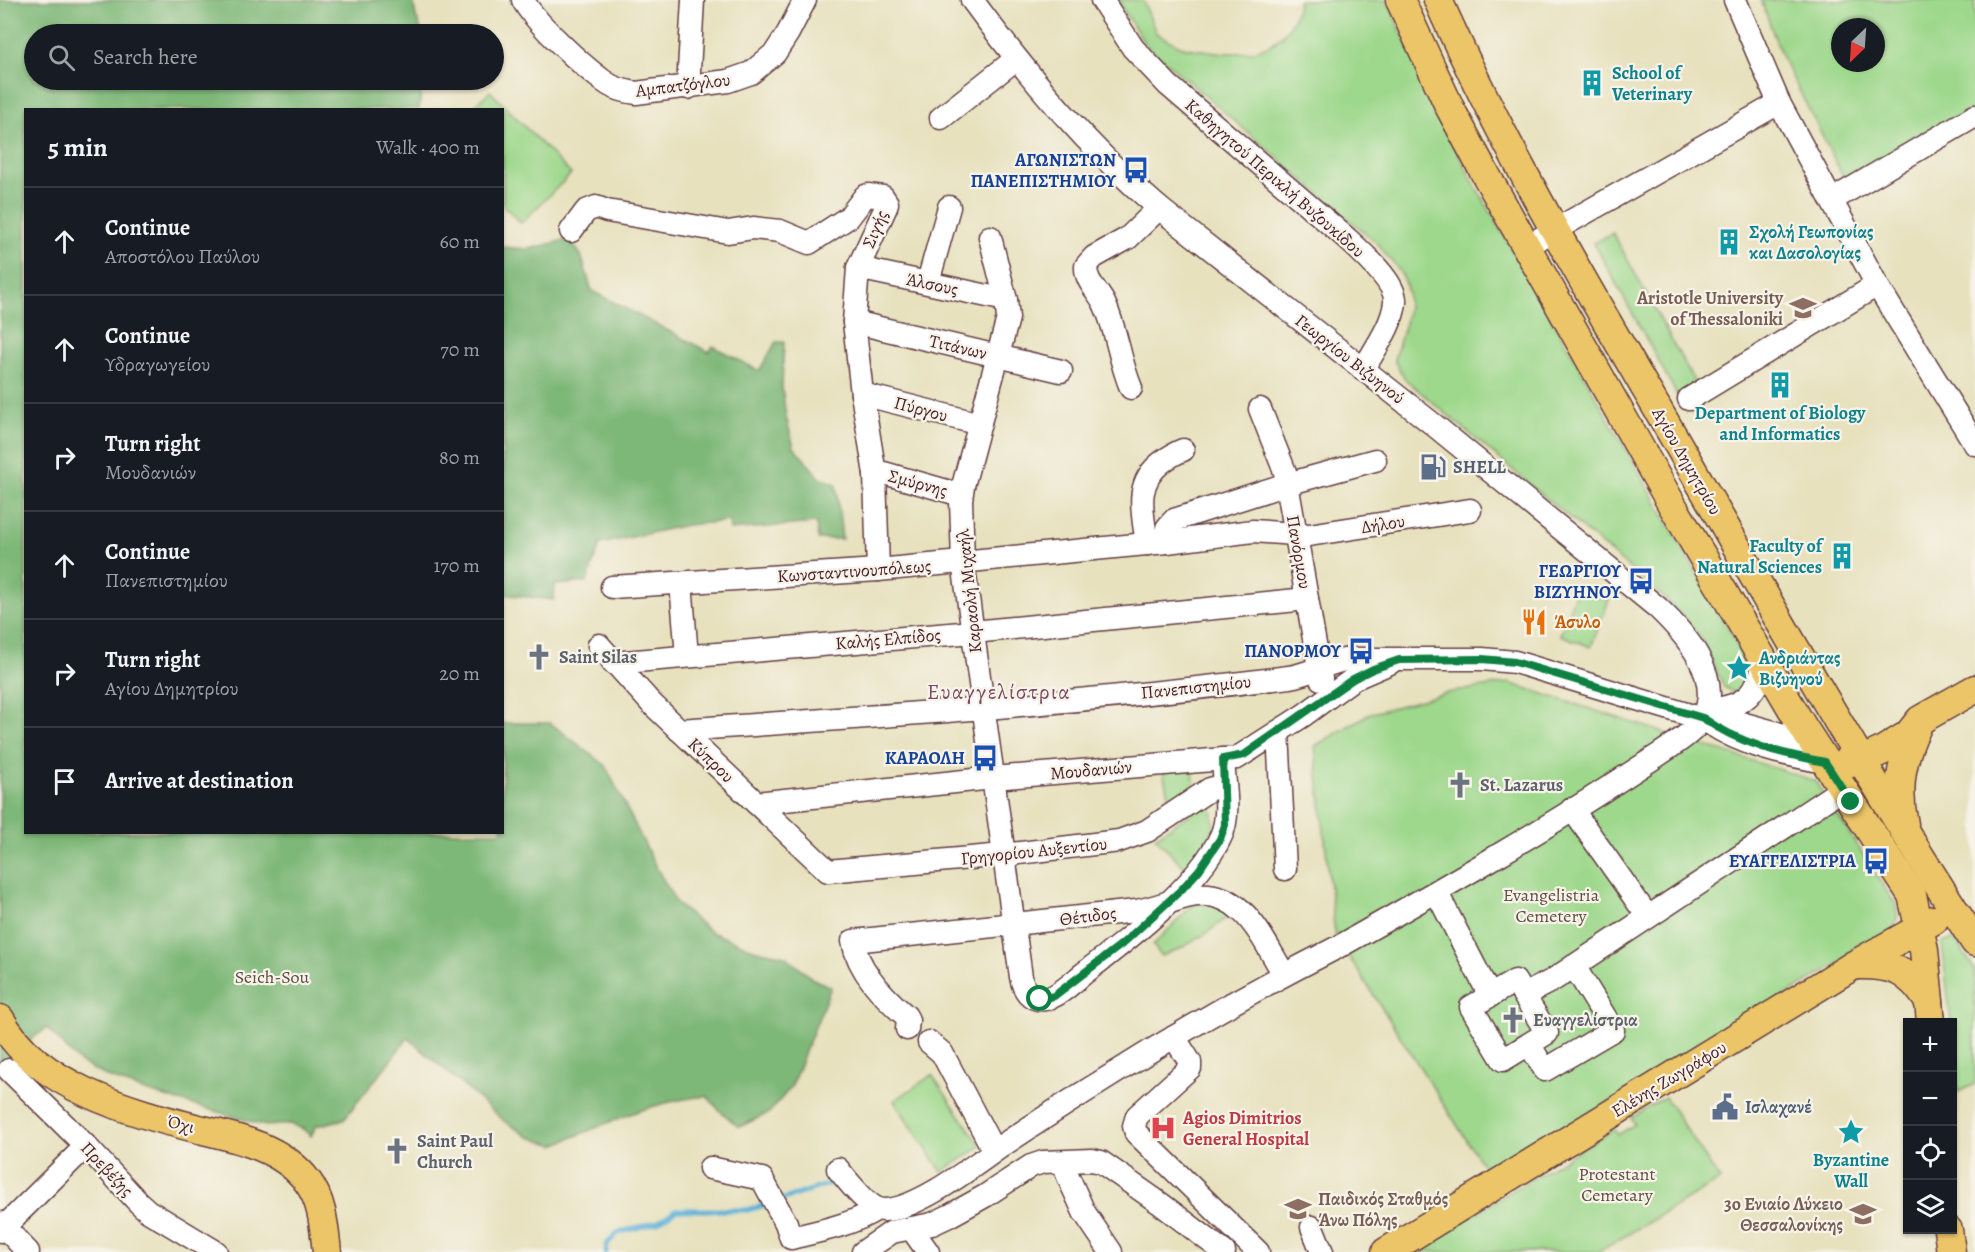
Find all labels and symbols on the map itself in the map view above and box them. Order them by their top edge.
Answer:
north arrow [1831,18,1885,72]
place label: School of Veterinary [1611,61,1693,106]
street label: Αμπατζόγλου [633,67,732,103]
building icon: School of Veterinary [1577,68,1607,98]
street label: Καθηγητού Περικλή Βυζουκίδου [1180,93,1370,263]
place label: ΑΓΩΝΙΣΤΩΝ ΠΑΝΕΠΙΣΤΗΜΙΟΥ [971,148,1117,193]
bus stop icon: ΑΓΩΝΙΣΤΩΝ ΠΑΝΕΠΙΣΤΗΜΙΟΥ [1121,155,1151,185]
street label: Σιγής [856,206,894,252]
place label: Σχολή Γεωπονίας και Δασολογίας [1749,220,1874,265]
building icon: Σχολή Γεωπονίας και Δασολογίας [1714,227,1744,257]
street label: Άλσους [904,267,960,301]
place label: Aristotle University of Thessaloniki [1636,286,1784,331]
school or university icon: Aristotle University of Thessaloniki [1788,293,1818,323]
street label: Γεωργίου Βιζυηνού [1290,309,1410,409]
street label: Τιτάνων [927,329,989,365]
building icon: Department of Biology and Informatics [1765,370,1795,400]
street label: Πύργου [892,390,950,428]
place label: Department of Biology and Informatics [1695,401,1866,446]
street label: Αγίου Δημητρίου [1646,402,1727,519]
fuel station icon: SHELL [1418,452,1448,482]
place label: SHELL [1453,455,1506,479]
street label: Σμύρνης [886,464,950,502]
street label: Δήλου [1359,509,1407,539]
street label: Πανόρμου [1281,513,1317,591]
street label: Καραολή Μιχαήλ [950,527,987,654]
place label: Faculty of Natural Sciences [1697,534,1825,579]
building icon: Faculty of Natural Sciences [1827,541,1857,571]
street label: Κωνσταντινουπόλεως [776,554,932,588]
place label: ΓΕΩΡΓΙΟΥ ΒΙΖΥΗΝΟΥ [1534,559,1622,604]
bus stop icon: ΓΕΩΡΓΙΟΥ ΒΙΖΥΗΝΟΥ [1626,566,1656,596]
restaurant icon: Άσυλο [1519,607,1549,637]
place label: Άσυλο [1554,610,1601,634]
street label: Καλής Ελπίδος [834,622,942,656]
bus stop icon: ΠΑΝΟΡΜΟΥ [1346,636,1376,666]
place label: ΠΑΝΟΡΜΟΥ [1244,639,1342,663]
church icon: Saint Silas [524,642,554,672]
place label: Saint Silas [559,645,637,669]
place label: Ανδριάντας Βιζυηνού [1758,646,1841,691]
place icon: Ανδριάντας Βιζυηνού [1724,653,1754,683]
street label: Πανεπιστημίου [1140,669,1252,705]
district label: Ευαγγελίστρια [927,678,1071,706]
street label: Κύπρου [683,732,739,788]
bus stop icon: ΚΑΡΑΟΛΗ [970,743,1000,773]
place label: ΚΑΡΑΟΛΗ [885,746,965,770]
street label: Μουδανιών [1049,754,1133,786]
church icon: St. Lazarus [1445,770,1475,800]
place label: St. Lazarus [1480,773,1563,797]
route end [1837,788,1863,814]
street label: Γρηγορίου Αυξεντίου [960,831,1108,871]
bus stop icon: ΕΥΑΓΓΕΛΙΣΤΡΙΑ [1861,846,1891,876]
place label: ΕΥΑΓΓΕΛΙΣΤΡΙΑ [1729,849,1857,873]
park label: Evangelistria Cemetery [1503,883,1600,928]
street label: Θέτιδος [1058,901,1118,931]
park label: Seich-Sou [235,965,309,989]
route start [1026,985,1052,1011]
church icon: Ευαγγελίστρια [1498,1005,1528,1035]
place label: Ευαγγελίστρια [1533,1008,1638,1032]
street label: Ελένης Ζωγράφου [1607,1035,1731,1123]
public building icon: Ισλαχανέ [1710,1092,1740,1122]
place label: Ισλαχανέ [1745,1095,1812,1119]
place label: Agios Dimitrios General Hospital [1182,1106,1309,1151]
street label: Όχι [164,1109,197,1139]
hospital icon: Agios Dimitrios General Hospital [1148,1113,1178,1143]
place icon: Byzantine Wall [1836,1117,1866,1147]
place label: Saint Paul Church [417,1129,493,1174]
street label: Πρεβέζης [75,1136,139,1202]
church icon: Saint Paul Church [382,1136,412,1166]
place label: Byzantine Wall [1813,1148,1889,1193]
park label: Protestant Cemetary [1579,1162,1655,1207]
place label: Παιδικός Σταθμός Άνω Πόλης [1318,1187,1448,1232]
place label: 3o Ενιαίο Λύκειο Θεσσαλονίκης [1724,1192,1843,1237]
school or university icon: Παιδικός Σταθμός Άνω Πόλης [1283,1194,1313,1224]
school or university icon: 3o Ενιαίο Λύκειο Θεσσαλονίκης [1848,1199,1878,1229]

